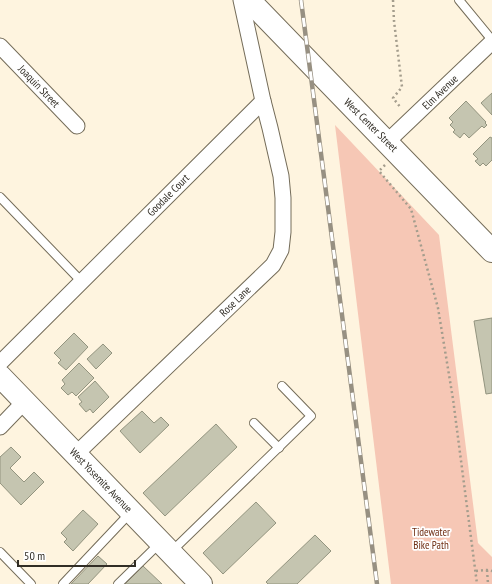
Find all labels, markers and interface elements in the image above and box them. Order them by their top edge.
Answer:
street label: Joaquin Street [15,61,63,110]
street label: Elm Avenue [419,71,461,112]
street label: West Center Street [341,95,401,155]
street label: Goodale Court [144,171,192,219]
street label: Rose Lane [216,282,254,319]
street label: West Yosemite Avenue [67,445,136,516]
park label: Tidewater Bike Path [412,525,450,552]
scale bar [18,542,135,568]
text: 50 m [24,548,45,563]

